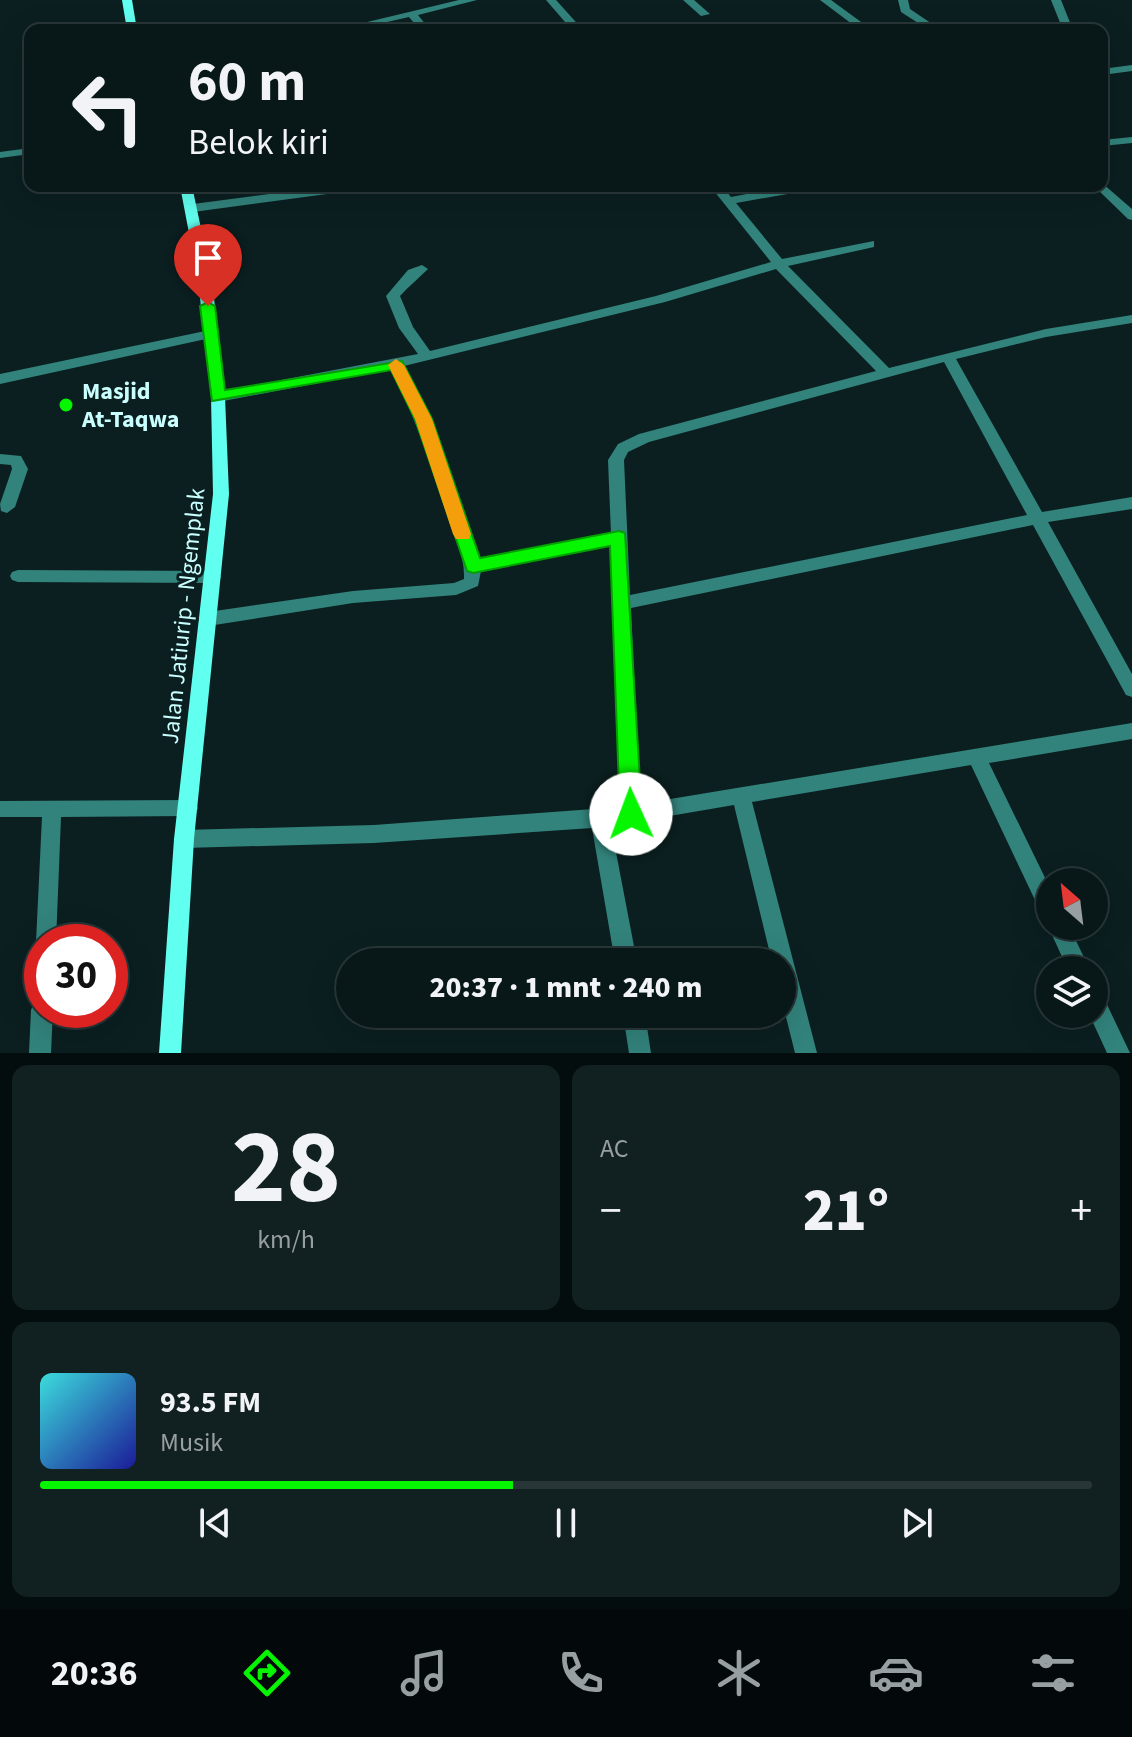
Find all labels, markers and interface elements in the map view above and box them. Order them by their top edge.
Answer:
text: 60 m [188,43,306,122]
icon: left [56,56,160,160]
text: Belok kiri [188,117,329,168]
pin [174,224,242,306]
icon: arrive [186,236,230,280]
place label: Masjid At-Taqwa [81,374,180,437]
marker: Masjid At-Taqwa [57,396,75,414]
street label: Jalan Jatiurip - Ngemplak [153,486,214,746]
position arrow [589,772,673,856]
north arrow [1036,868,1108,940]
map controls [1036,868,1108,1028]
speed limit sign: 30 [24,924,128,1028]
button: layers [1036,956,1108,1028]
text: 20:37 · 1 mnt · 240 m [430,966,702,1009]
text: 28 [231,1095,341,1243]
text: AC [600,1130,629,1167]
text: 21° [803,1169,889,1254]
text: − [600,1180,622,1243]
text: + [1070,1180,1092,1243]
text: km/h [257,1221,315,1258]
text: 93.5 FM [160,1381,261,1424]
text: Musik [160,1424,223,1461]
icon: previous [193,1501,237,1545]
icon: pause [544,1501,588,1545]
icon: next [895,1501,939,1545]
icon: directions [239,1645,295,1701]
icon: music [396,1645,452,1701]
icon: phone [553,1645,609,1701]
icon: climate [711,1645,767,1701]
icon: car [868,1645,924,1701]
icon: filters [1025,1645,1081,1701]
text: 20:36 [51,1648,137,1699]

